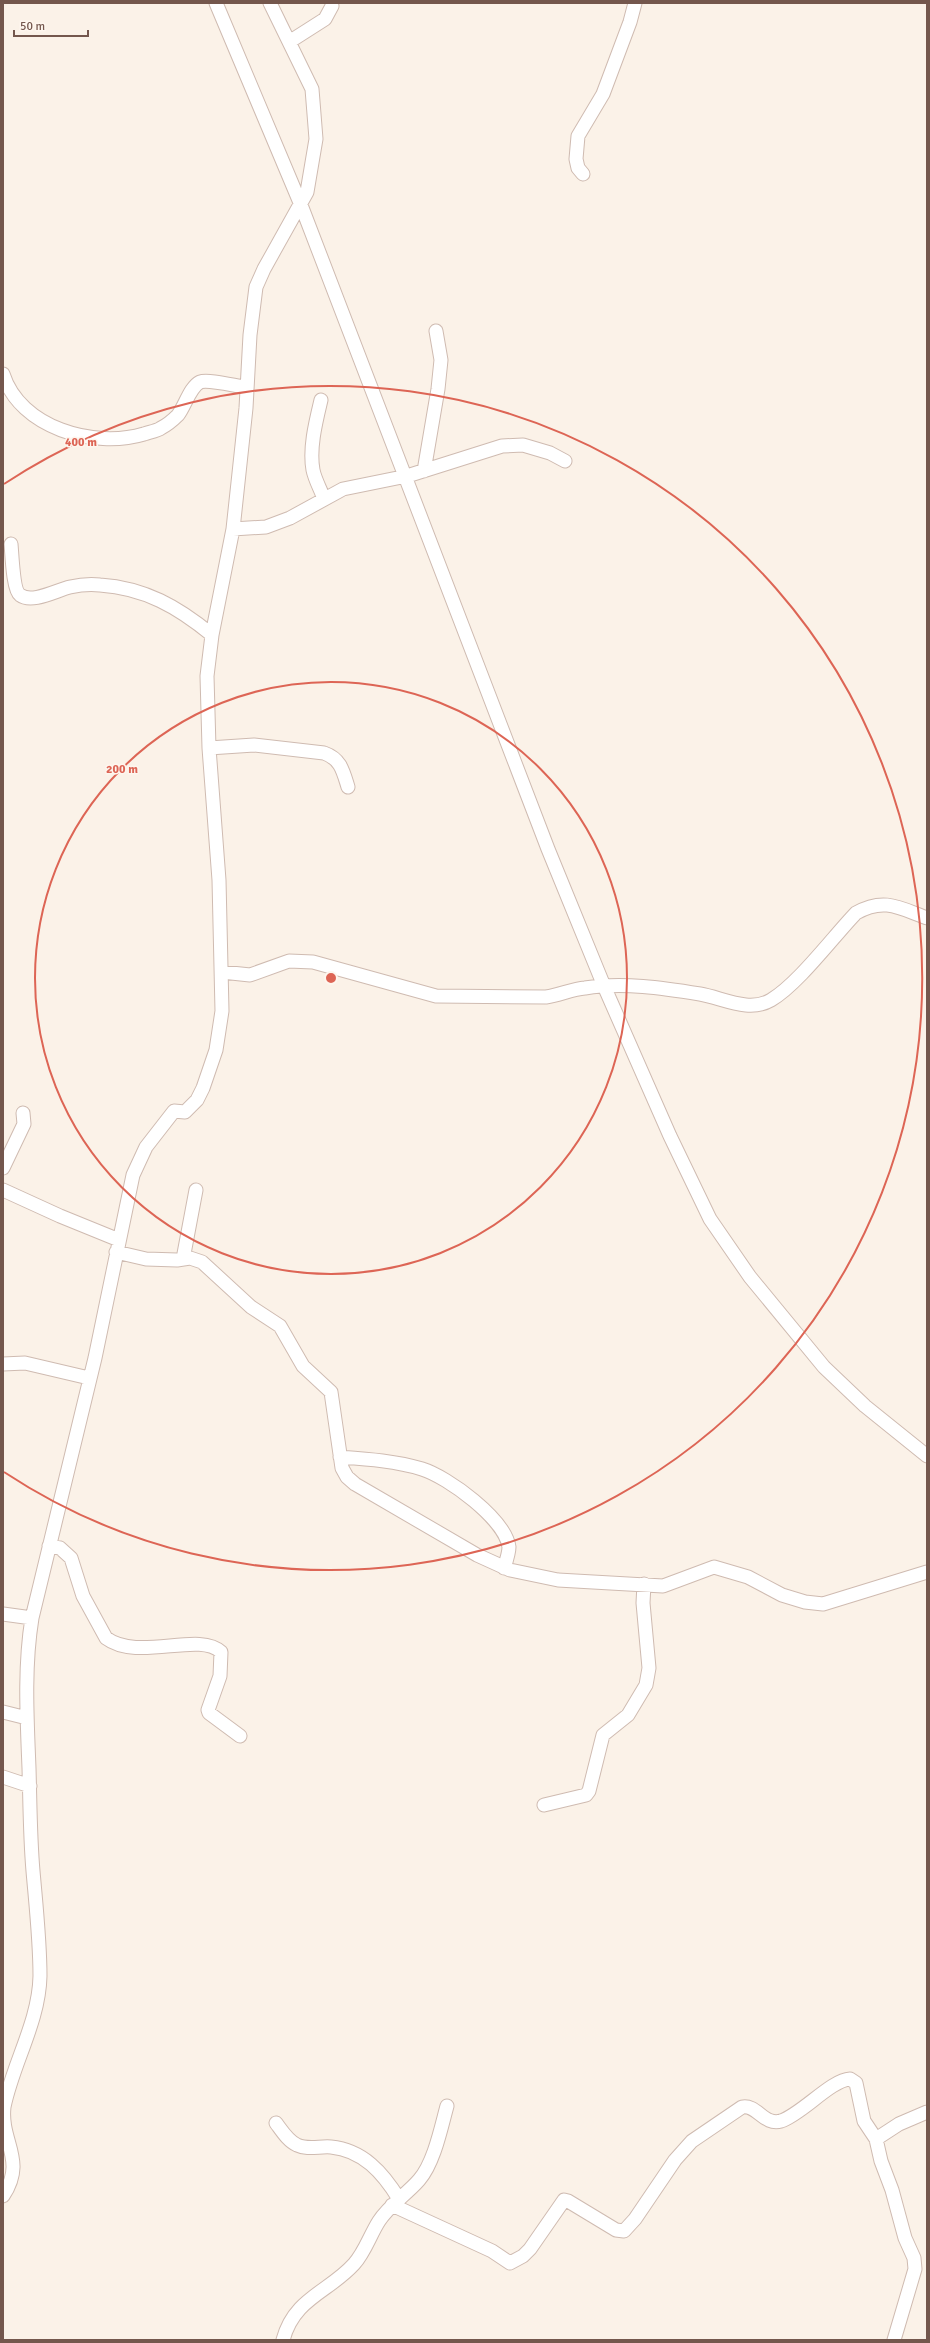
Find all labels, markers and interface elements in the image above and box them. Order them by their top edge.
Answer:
scale bar [14,12,88,38]
text: 50 m [20,19,45,34]
text: 400 m [65,435,97,450]
text: 200 m [106,762,138,777]
centre of rings [324,971,338,985]

